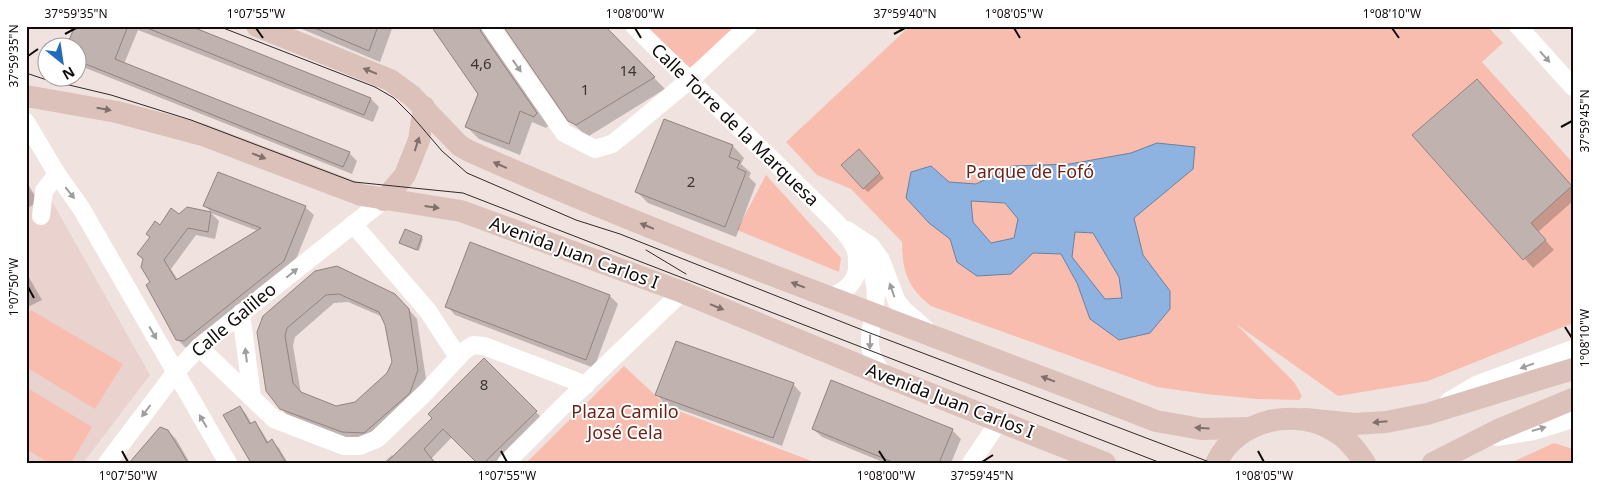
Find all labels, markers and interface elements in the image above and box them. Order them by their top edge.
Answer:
text: 37°59'35"N [44,5,108,22]
text: 1°07'55"W [227,5,285,22]
text: 1°08'00"W [606,5,664,22]
text: 37°59'40"N [873,5,937,22]
text: 1°08'05"W [985,5,1043,22]
text: 1°08'10"W [1363,5,1421,22]
text: 37°59'35"N [5,24,22,88]
north arrow [38,38,88,88]
street label: Calle Torre de la Marquesa [647,38,825,211]
one-way arrow [1539,50,1551,62]
house number: 4,6 [470,53,492,73]
one-way arrow [512,60,522,73]
house number: 14 [619,60,637,80]
text: N [59,63,78,85]
one-way arrow [362,67,377,75]
house number: 1 [581,79,589,99]
text: 37°59'45"N [1576,89,1593,153]
one-way arrow [97,106,113,114]
one-way arrow [414,136,422,151]
one-way arrow [252,153,267,160]
park label: Parque de Fofó [966,159,1094,183]
one-way arrow [493,160,507,168]
house number: 2 [687,171,695,191]
one-way arrow [65,186,76,199]
one-way arrow [425,203,441,211]
street label: Avenida Juan Carlos I [487,210,662,294]
one-way arrow [639,221,654,229]
text: 1°07'50"W [5,258,22,316]
one-way arrow [285,267,298,278]
street label: Calle Galileo [186,277,281,362]
one-way arrow [791,280,805,288]
one-way arrow [888,282,896,297]
one-way arrow [710,303,725,311]
text: 1°08'10"W [1576,309,1593,367]
one-way arrow [148,326,157,339]
one-way arrow [866,334,874,350]
one-way arrow [242,347,250,363]
street label: Avenida Juan Carlos I [863,357,1038,443]
one-way arrow [1519,362,1534,370]
house number: 8 [480,374,488,394]
one-way arrow [1040,375,1055,383]
park label: Plaza Camilo José Cela [571,399,679,444]
one-way arrow [140,405,151,418]
one-way arrow [199,414,208,427]
one-way arrow [1371,419,1387,427]
one-way arrow [1194,424,1210,432]
one-way arrow [1532,425,1547,433]
text: 1°07'50"W [99,467,157,484]
text: 1°07'55"W [478,467,536,484]
text: 1°08'00"W [857,467,915,484]
text: 37°59'45"N [950,467,1014,484]
text: 1°08'05"W [1235,467,1293,484]

